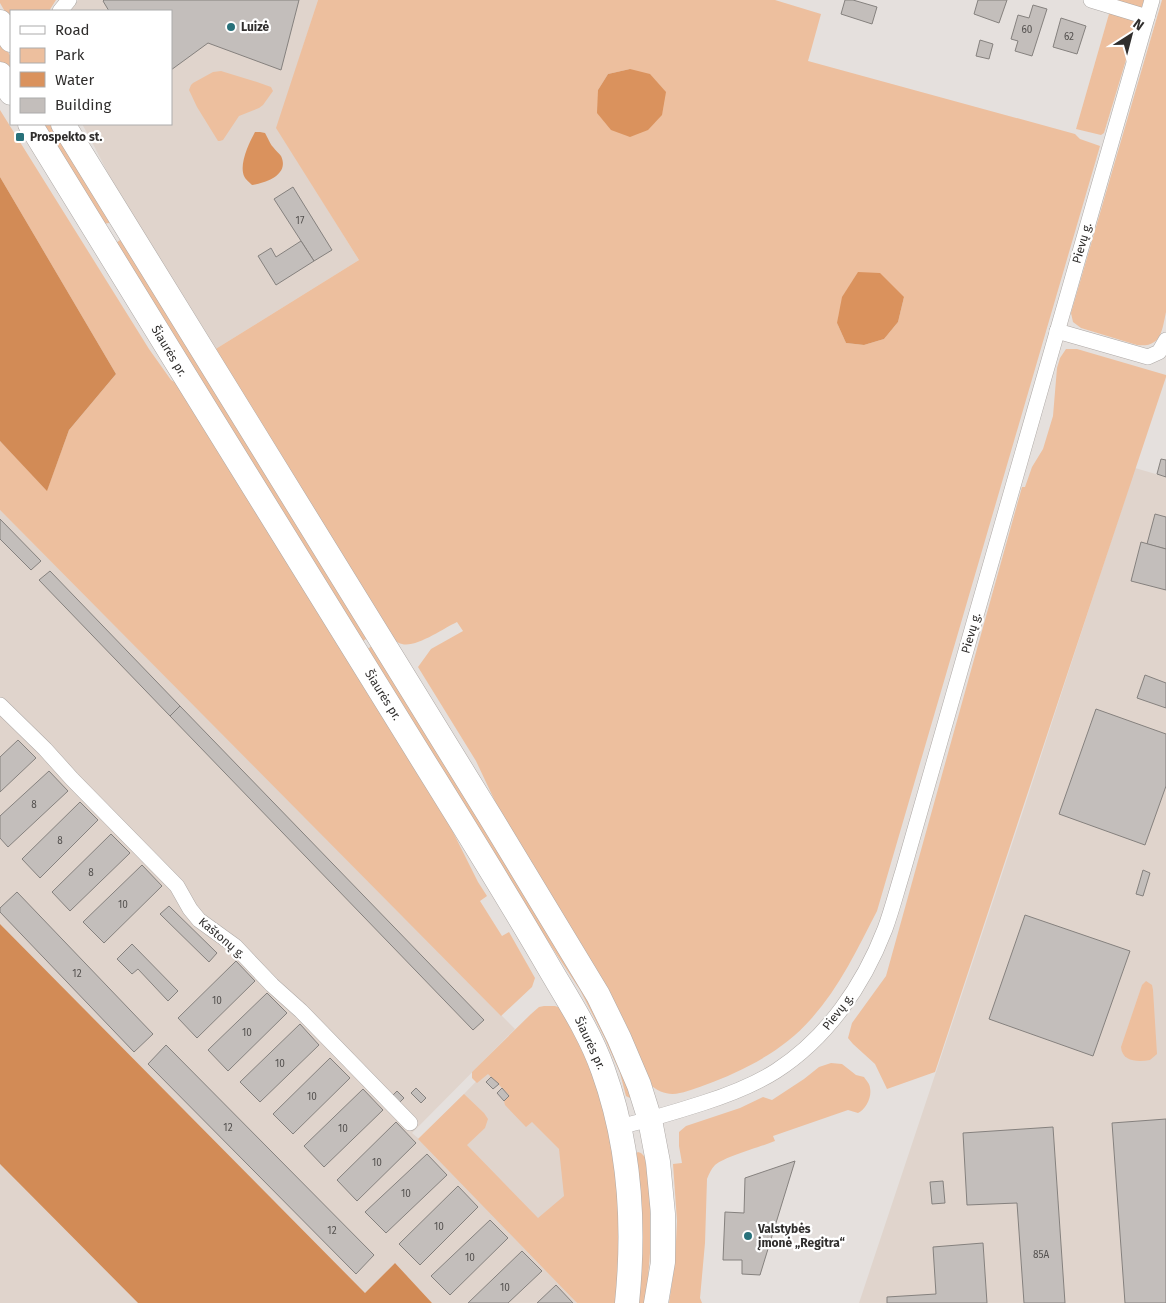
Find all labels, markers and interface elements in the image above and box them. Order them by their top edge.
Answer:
legend [10,10,172,125]
north arrow [1106,10,1156,60]
text: N [1130,15,1147,34]
place label: Luizė [241,20,270,34]
text: Road [55,21,90,39]
marker: Luizė [225,21,237,33]
house number: 60 [1022,24,1033,36]
house number: 62 [1064,31,1074,43]
text: Park [55,46,85,64]
text: Water [55,71,94,89]
text: Building [55,96,111,114]
place label: Prospekto st. [30,130,102,144]
marker: Prospekto st. [14,131,26,143]
house number: 17 [296,215,305,227]
street label: Pievų g. [1069,221,1095,265]
street label: Šiaurės pr. [148,323,191,379]
street label: Pievų g. [958,611,984,655]
street label: Šiaurės pr. [362,667,405,723]
house number: 8 [31,799,37,811]
house number: 8 [57,835,63,847]
house number: 8 [88,867,94,879]
house number: 10 [118,899,128,911]
street label: Kaštonų g. [196,914,248,962]
house number: 12 [72,968,82,980]
street label: Pievų g. [820,991,857,1033]
house number: 10 [212,995,222,1007]
street label: Šiaurės pr. [572,1014,609,1072]
house number: 10 [242,1027,252,1039]
house number: 10 [275,1058,285,1070]
house number: 10 [307,1091,317,1103]
house number: 12 [223,1122,233,1134]
house number: 10 [338,1123,348,1135]
house number: 10 [372,1157,382,1169]
house number: 10 [401,1188,411,1200]
house number: 10 [434,1221,444,1233]
place label: Valstybės įmonė „Regitra“ [757,1222,845,1251]
house number: 12 [327,1225,337,1237]
marker: Valstybės įmonė „Regitra“ [742,1230,754,1242]
house number: 85A [1033,1249,1049,1261]
house number: 10 [465,1252,475,1264]
house number: 10 [500,1282,510,1294]

